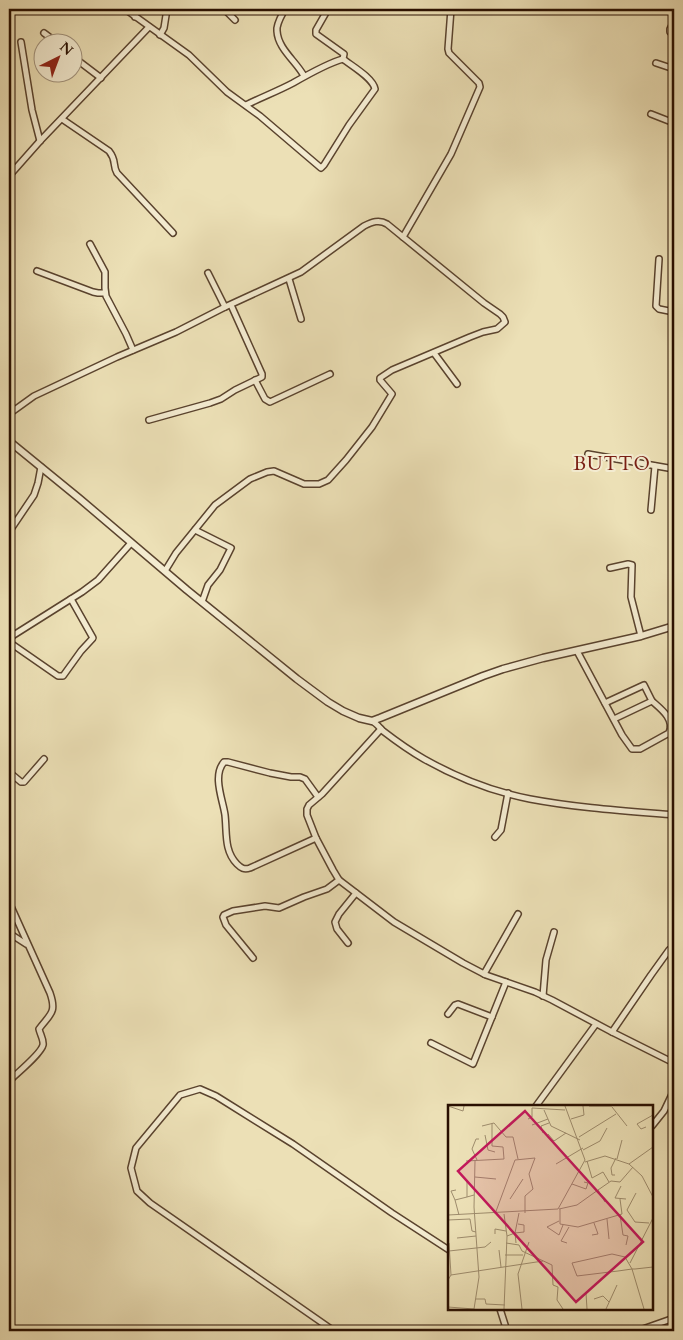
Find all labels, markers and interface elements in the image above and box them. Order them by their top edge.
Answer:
north arrow [32,32,82,82]
text: N [55,38,77,60]
district label: BUTTO [573,451,651,477]
inset map [448,1105,653,1310]

